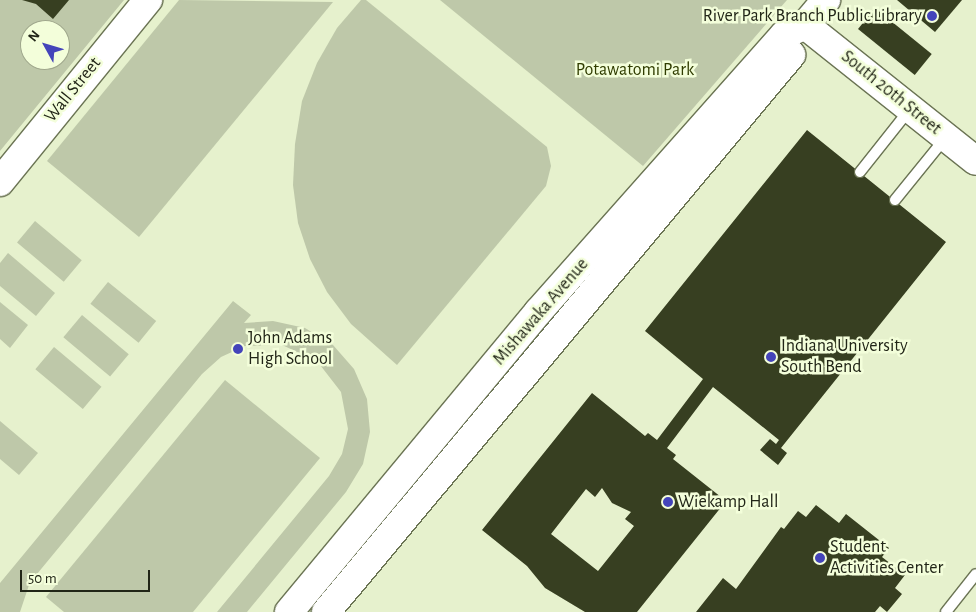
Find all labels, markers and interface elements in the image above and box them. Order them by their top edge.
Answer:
place label: River Park Branch Public Library [703,5,922,27]
marker: River Park Branch Public Library [926,10,938,22]
north arrow [20,20,70,70]
text: N [26,28,43,44]
street label: South 20th Street [837,46,945,140]
street label: Wall Street [40,53,106,127]
park label: Potawatomi Park [576,59,694,81]
street label: Mishawaka Avenue [489,254,593,370]
place label: John Adams High School [248,328,332,370]
place label: Indiana University South Bend [781,336,908,378]
marker: John Adams High School [232,343,244,355]
marker: Indiana University South Bend [765,351,777,363]
place label: Wiekamp Hall [678,491,778,513]
marker: Wiekamp Hall [662,496,674,508]
place label: Student Activities Center [830,537,943,580]
marker: Student Activities Center [814,552,826,564]
scale bar [22,560,152,592]
text: 50 m [28,571,57,586]

